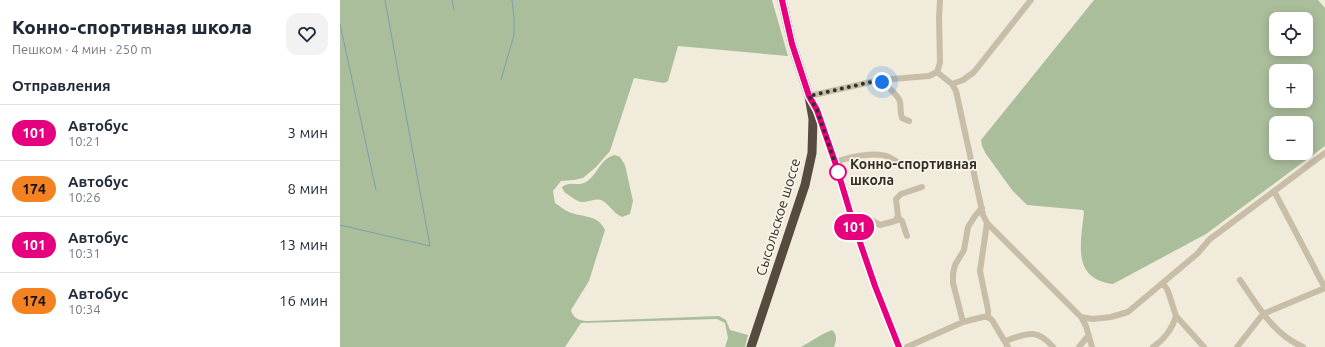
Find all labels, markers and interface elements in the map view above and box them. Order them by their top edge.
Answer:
map controls [1269,12,1313,160]
button: locate [1269,12,1313,56]
button: heart [286,13,328,55]
text: Конно-спортивная школа [12,16,252,38]
text: Пешком · 4 мин · 250 m [12,42,152,56]
button: + [1269,64,1313,108]
your location [872,72,892,92]
text: Отправления [12,77,111,94]
button: − [1269,116,1313,160]
text: Автобус [68,117,128,134]
text: 3 мин [288,124,328,141]
text: 101 [22,125,46,141]
text: 10:21 [68,134,101,148]
street label: Сысольское шоссе [753,156,803,278]
place label: Конно-спортивная школа [850,156,977,188]
marker: Конно-спортивная школа [829,163,847,181]
text: Автобус [68,173,128,190]
text: 8 мин [288,180,328,197]
text: 174 [22,181,46,197]
text: 10:26 [68,190,101,204]
line badge: 101 [831,214,877,240]
text: 101 [842,219,866,235]
text: Автобус [68,229,128,246]
text: 13 мин [279,236,328,253]
text: 101 [22,237,46,253]
text: 10:31 [68,246,101,260]
text: Автобус [68,285,128,302]
text: 16 мин [279,292,328,309]
text: 174 [22,293,46,309]
text: 10:34 [68,302,101,316]

